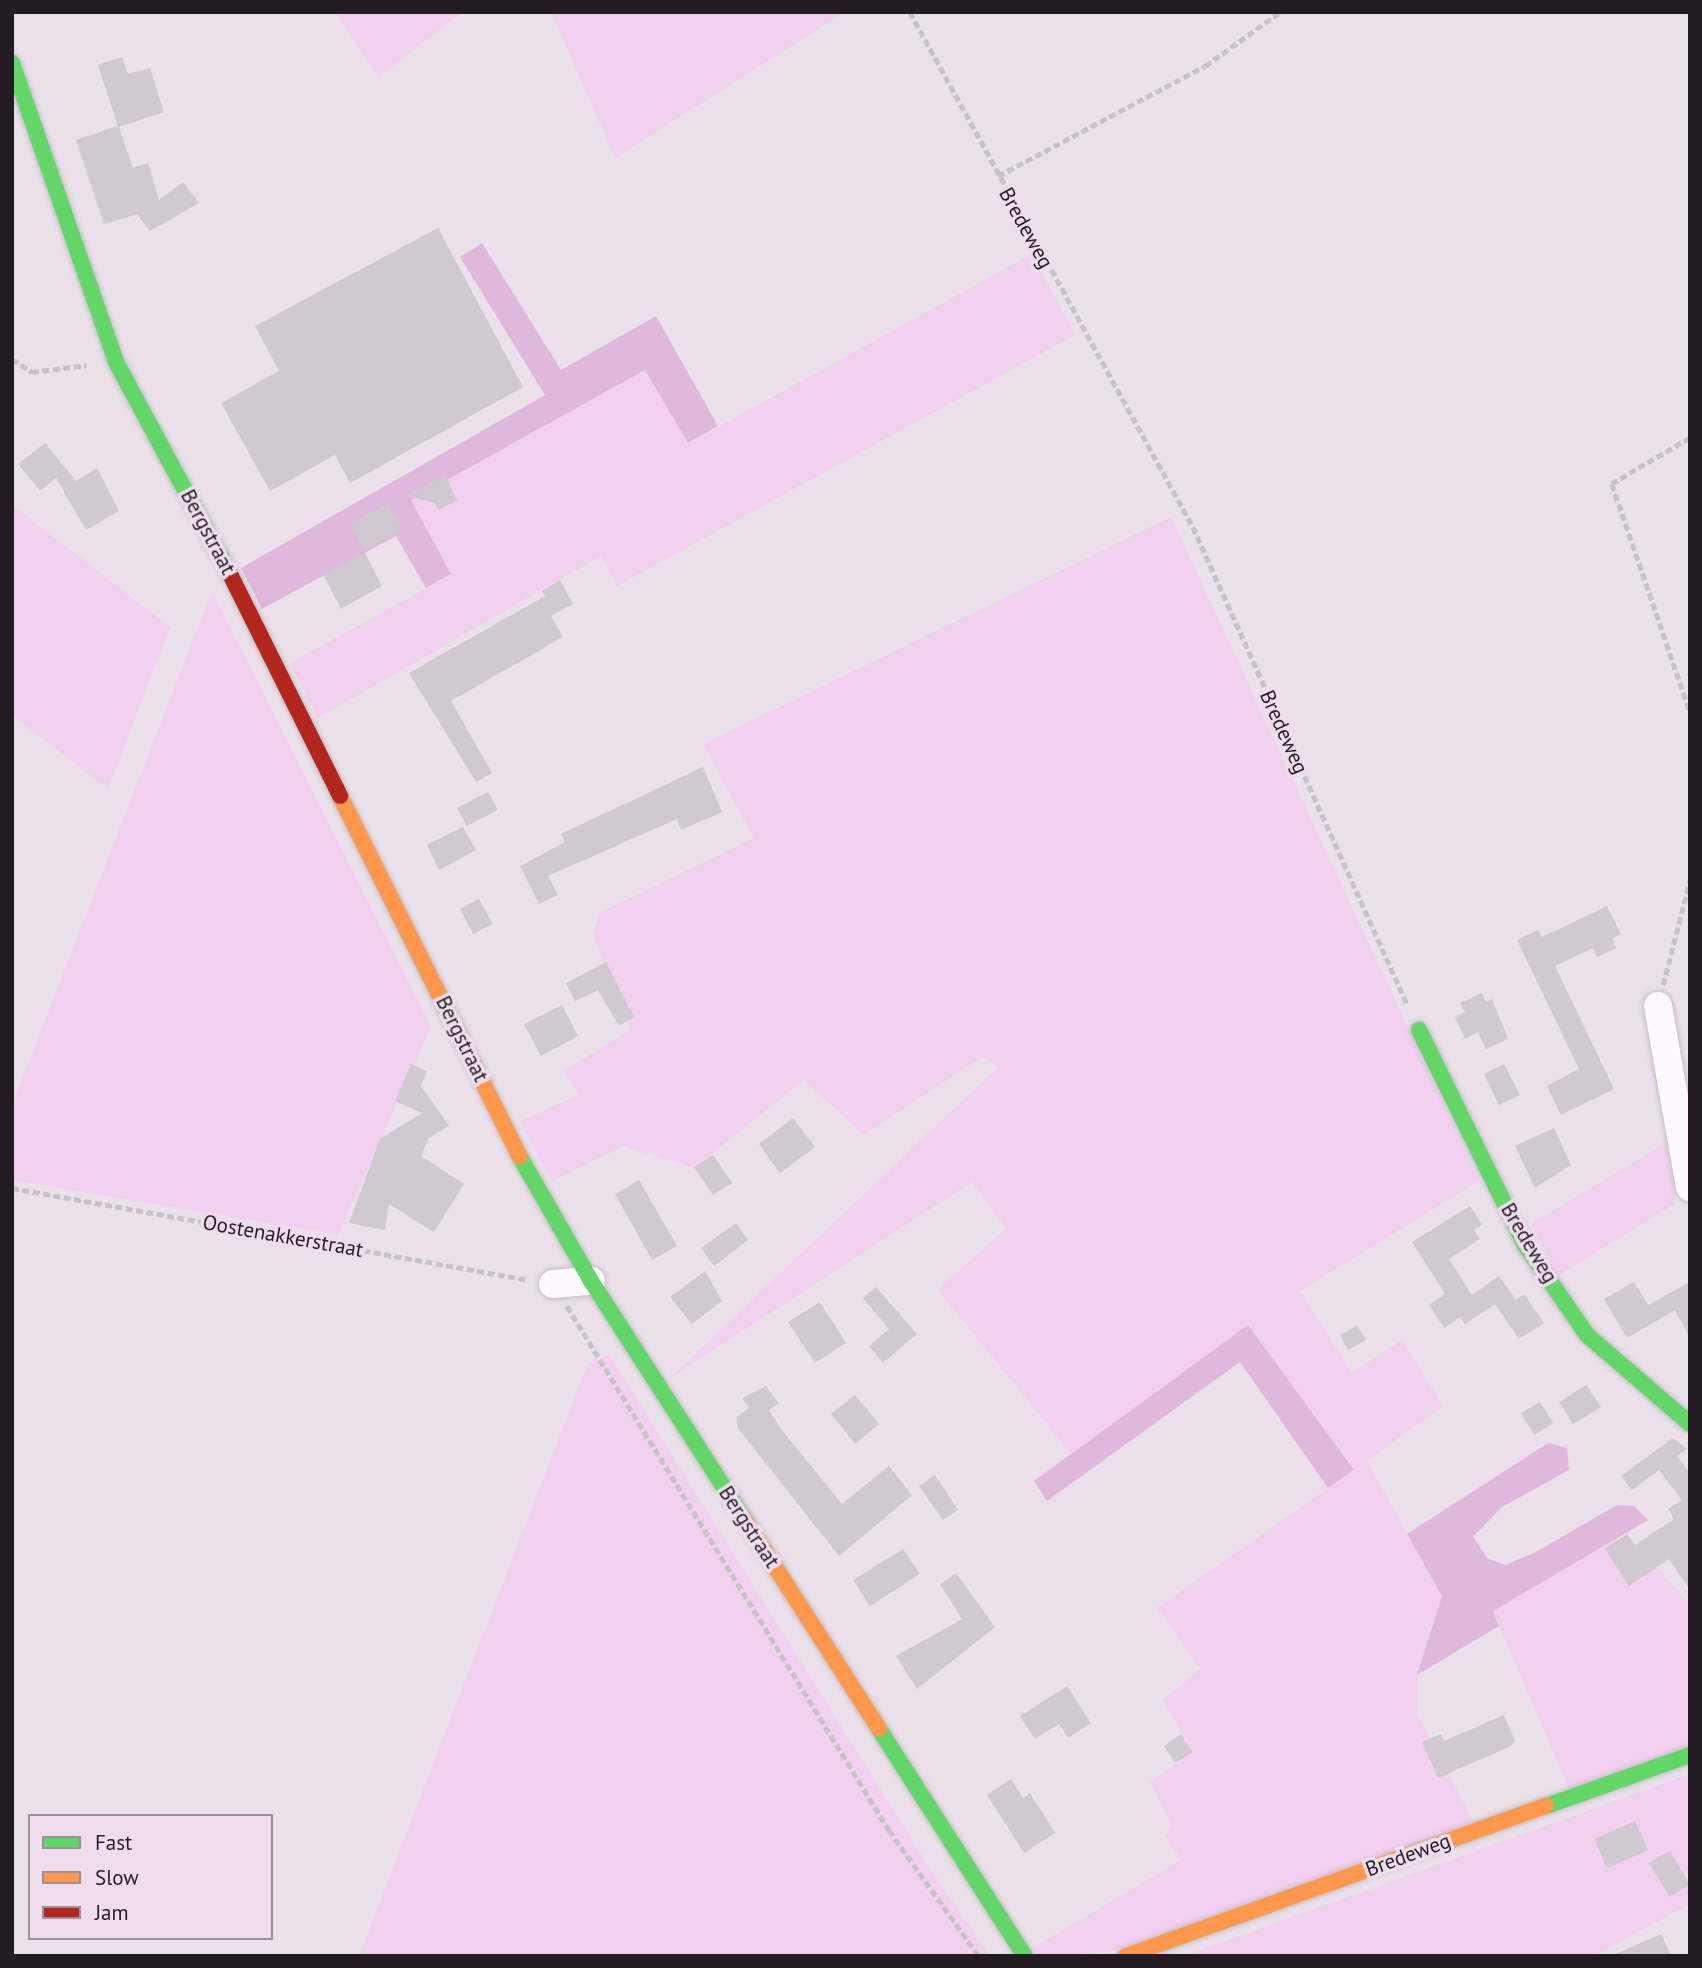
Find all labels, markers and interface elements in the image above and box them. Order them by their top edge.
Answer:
street label: Bredeweg [993,183,1059,273]
street label: Bergstraat [175,485,241,579]
street label: Bredeweg [1254,686,1314,778]
street label: Bergstraat [430,992,494,1086]
street label: Bredeweg [1495,1198,1563,1288]
street label: Oostenakkerstraat [201,1209,365,1263]
street label: Bergstraat [713,1481,785,1573]
legend [28,1814,273,1940]
street label: Bredeweg [1362,1828,1454,1882]
text: Fast [95,1829,132,1856]
text: Slow [95,1864,139,1891]
text: Jam [95,1899,129,1926]

